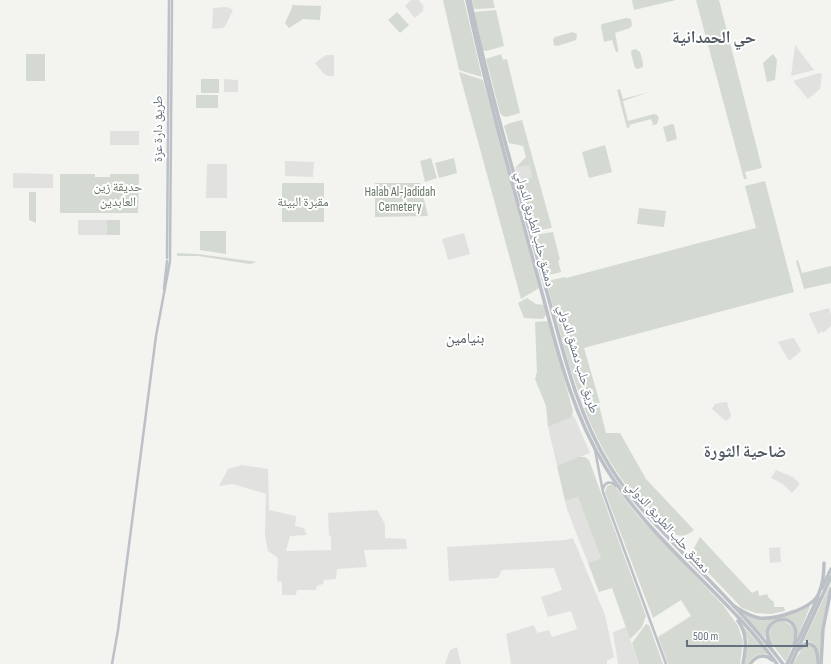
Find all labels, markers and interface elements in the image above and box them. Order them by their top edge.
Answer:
district label: حي الحمدانية [672,28,756,51]
street label: طريق دارة عزة [150,96,166,162]
street label: دمشق حلب الطريق الدولي [510,170,558,289]
park label: حديقة زين العابدين [94,179,142,210]
park label: Halab Al-Jadidah Cemetery [364,184,436,215]
park label: مقبرة البيئة [277,194,329,210]
street label: طريق حلب دمشق الدولي [552,303,602,416]
district label: بنيامين [446,329,484,348]
district label: ضاحية الثورة [704,442,786,462]
street label: دمشق حلب الطريق الدولي [621,478,714,578]
scale bar [687,622,807,648]
text: 500 m [693,629,718,644]

